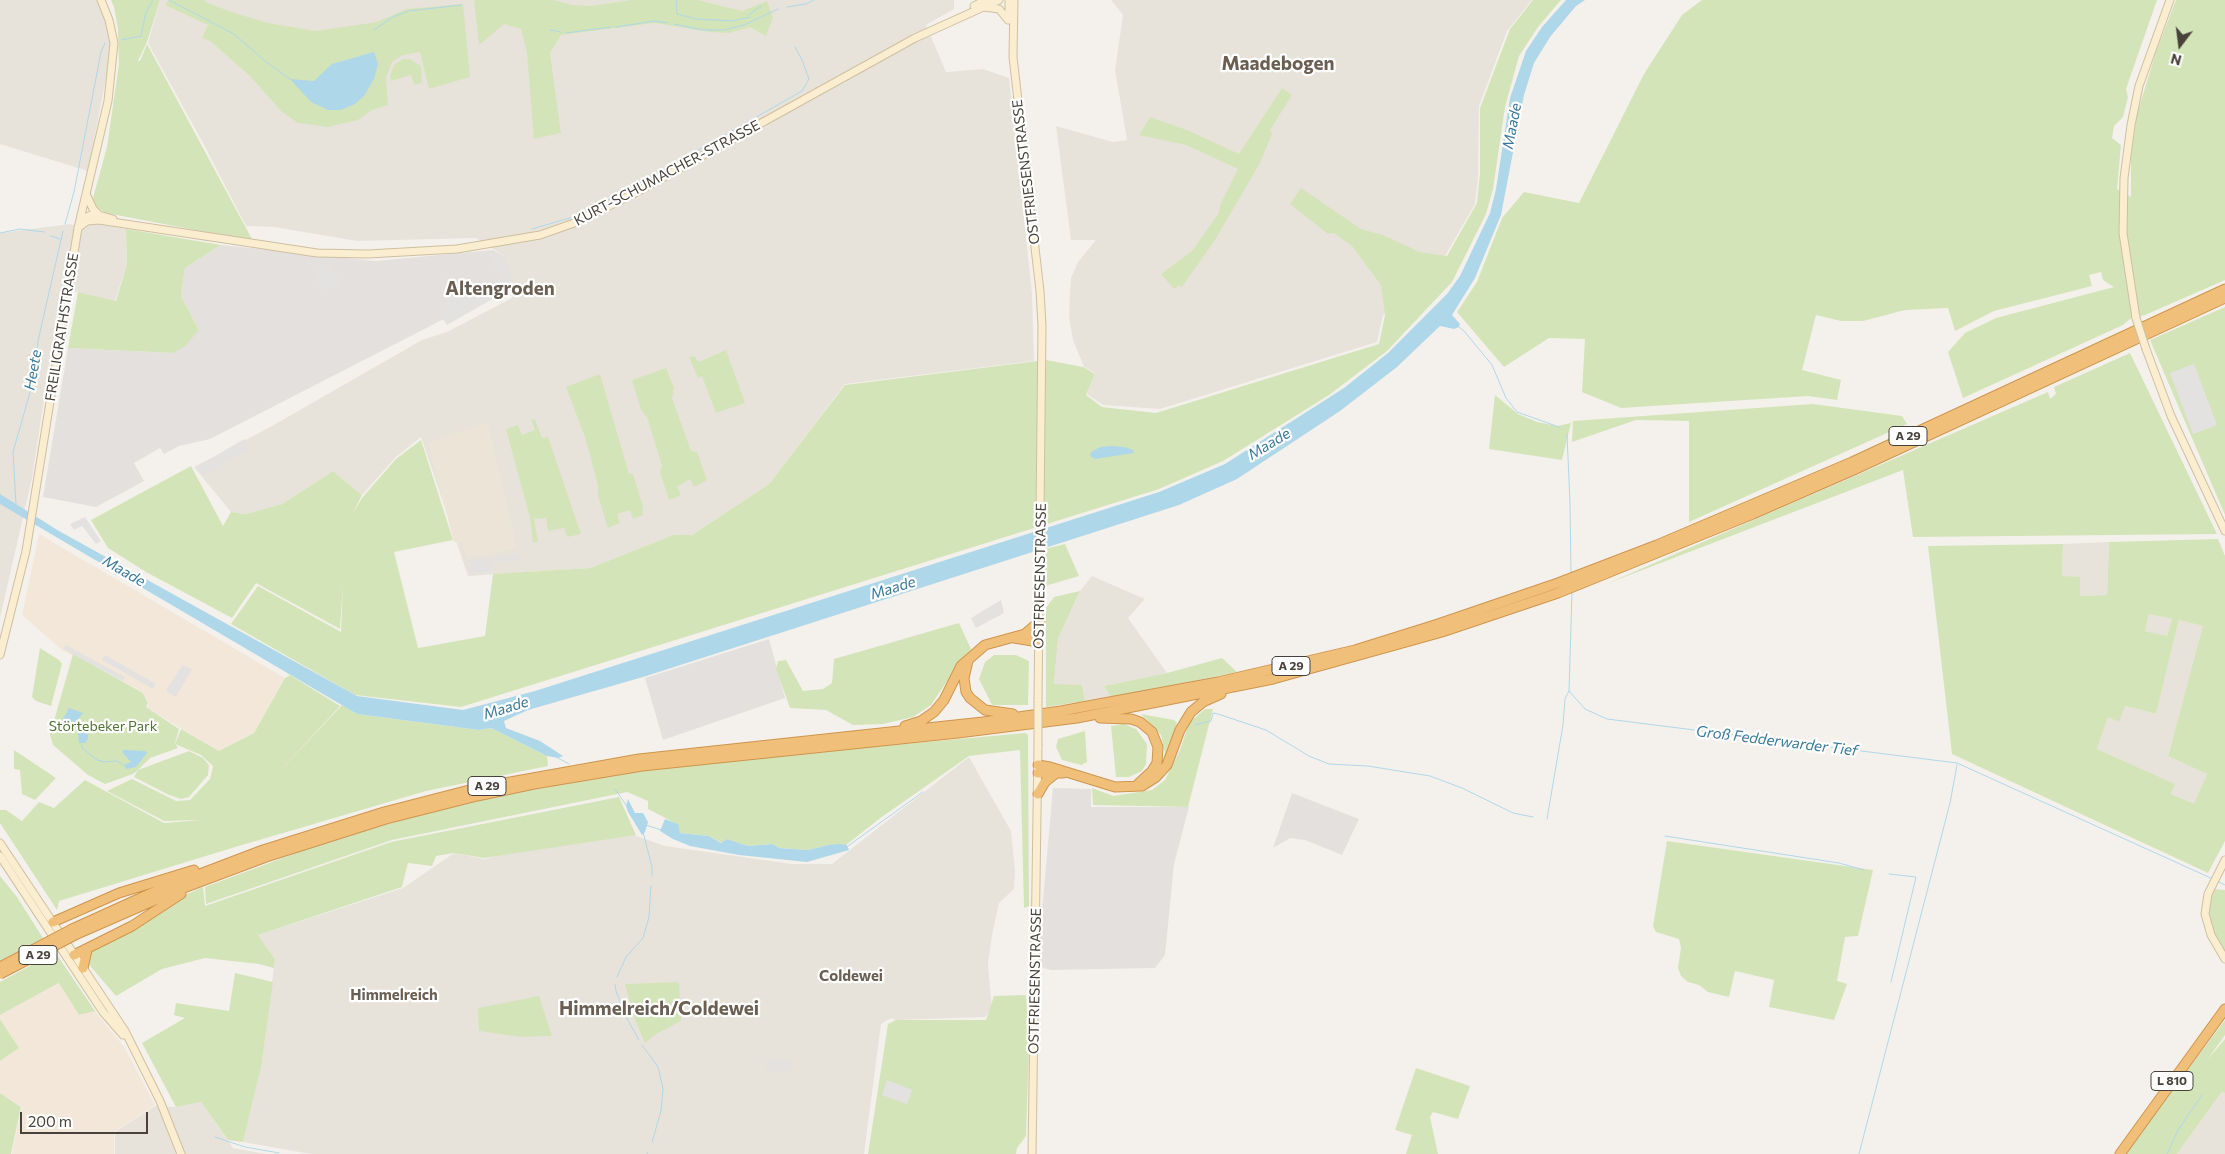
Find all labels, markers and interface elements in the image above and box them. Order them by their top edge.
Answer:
north arrow [2155,20,2205,70]
text: N [2169,50,2183,70]
district label: Maadebogen [1221,53,1335,75]
street label: OSTFRIESENSTRASSE [1009,99,1043,245]
water label: Maade [1499,101,1525,151]
street label: KURT-SCHUMACHER-STRASSE [571,117,763,229]
street label: FREILIGRATHSTRASSE [42,252,82,402]
district label: Altengroden [445,278,555,300]
water label: Heete [21,348,45,392]
water label: Maade [1244,424,1294,464]
road number: A 29 [1889,426,1927,446]
street label: OSTFRIESENSTRASSE [1030,503,1050,649]
water label: Maade [99,552,149,590]
water label: Maade [868,573,918,603]
road number: A 29 [1272,656,1310,676]
water label: Maade [481,693,531,723]
park label: Störtebeker Park [49,718,157,734]
water label: Groß Fedderwarder Tief [1695,722,1859,760]
road number: A 29 [468,776,506,796]
street label: OSTFRIESENSTRASSE [1025,908,1045,1054]
road number: A 29 [19,946,57,964]
district label: Coldewei [819,967,883,985]
district label: Himmelreich [350,986,438,1004]
district label: Himmelreich/Coldewei [559,998,759,1020]
road number: L 810 [2151,1072,2193,1090]
scale bar [22,1102,150,1134]
text: 200 m [28,1112,72,1130]

